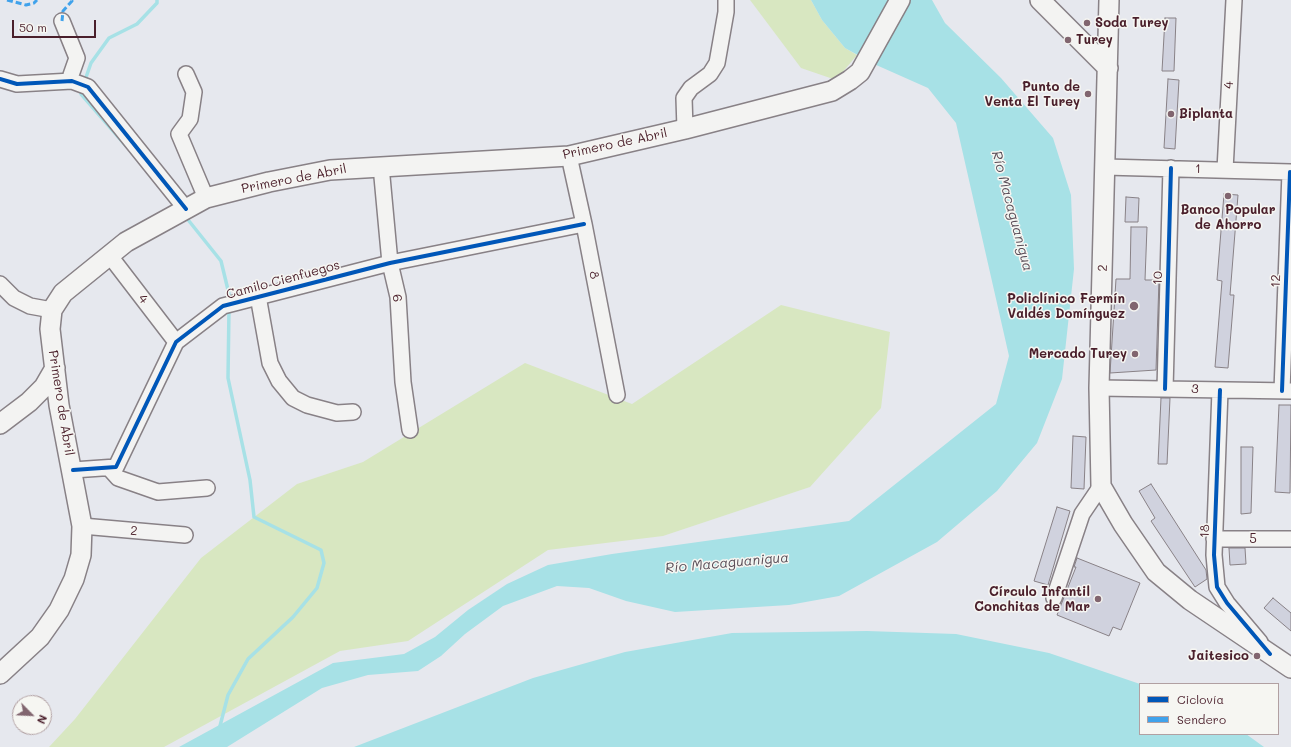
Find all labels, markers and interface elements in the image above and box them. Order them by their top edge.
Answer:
scale bar [14,12,98,38]
place label: Soda Turey [1095,15,1169,31]
marker: Soda Turey [1082,18,1092,28]
text: 50 m [19,19,47,35]
place label: Turey [1076,32,1113,48]
marker: Turey [1063,35,1073,45]
place label: Punto de Venta El Turey [985,79,1080,110]
street label: 4 [1221,81,1237,89]
marker: Punto de Venta El Turey [1083,89,1093,99]
place label: Biplanta [1179,106,1233,122]
marker: Biplanta [1166,109,1176,119]
street label: Primero de Abril [561,125,669,163]
water label: Río Macaguanigua [988,149,1036,273]
street label: Primero de Abril [240,161,348,197]
street label: 1 [1195,161,1201,177]
marker: Banco Popular de Ahorro [1223,191,1233,201]
place label: Banco Popular de Ahorro [1180,202,1276,233]
street label: Camilo Cienfuegos [224,257,342,303]
street label: 2 [1095,264,1111,272]
street label: 8 [586,270,602,280]
street label: 10 [1150,271,1166,285]
street label: 12 [1268,274,1284,288]
street label: 4 [135,291,151,307]
place label: Policlínico Fermín Valdés Domínguez [1007,291,1125,322]
street label: 6 [389,293,405,303]
marker: Policlínico Fermín Valdés Domínguez [1128,300,1140,312]
place label: Mercado Turey [1029,346,1127,362]
street label: Primero de Abril [45,349,77,457]
marker: Mercado Turey [1130,349,1140,359]
street label: 3 [1191,381,1199,397]
street label: 2 [130,523,138,539]
street label: 18 [1197,524,1213,538]
street label: 5 [1249,531,1257,547]
water label: Río Macaguanigua [664,549,790,577]
place label: Círculo Infantil Conchitas de Mar [974,584,1090,615]
marker: Círculo Infantil Conchitas de Mar [1093,594,1103,604]
place label: Jaitesico [1188,648,1249,664]
marker: Jaitesico [1252,651,1262,661]
legend [1139,683,1279,735]
text: Ciclovía [1177,691,1224,707]
north arrow [12,695,52,735]
text: Sendero [1177,711,1226,727]
text: N [34,713,51,727]

